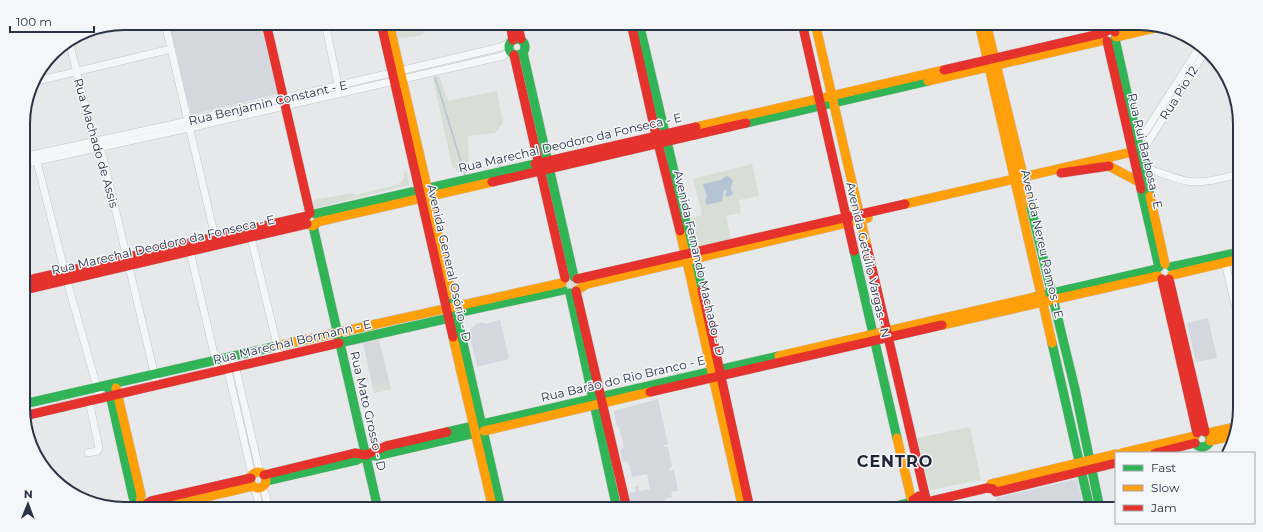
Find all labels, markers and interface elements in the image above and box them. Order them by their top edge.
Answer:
scale bar [10,8,94,34]
text: 100 m [16,14,52,29]
street label: Rua Pio 12 [1156,63,1201,122]
street label: Rua Machado de Assis [71,76,122,209]
street label: Rua Benjamin Constant - E [187,77,349,128]
street label: Rua Rui Barbosa - E [1125,92,1166,210]
street label: Rua Marechal Deodoro da Fonseca - E [457,110,683,176]
street label: Avenida Nereu Ramos - E [1018,168,1067,320]
street label: Avenida Fernando Machado - D [671,169,728,357]
street label: Avenida Getúlio Vargas - N [843,181,894,339]
street label: Avenida General Osório - D [424,183,475,343]
street label: Rua Marechal Deodoro da Fonseca - E [50,212,276,278]
street label: Rua Marechal Bormann - E [211,316,372,367]
street label: Rua Mato Grosso - D [347,350,390,472]
street label: Rua Barão do Rio Branco - E [539,352,707,405]
district label: CENTRO [857,452,933,471]
legend [1115,452,1255,524]
text: Fast [1151,460,1176,475]
text: Slow [1151,480,1180,495]
north arrow [8,484,48,524]
text: N [24,487,33,501]
text: Jam [1150,500,1177,515]

